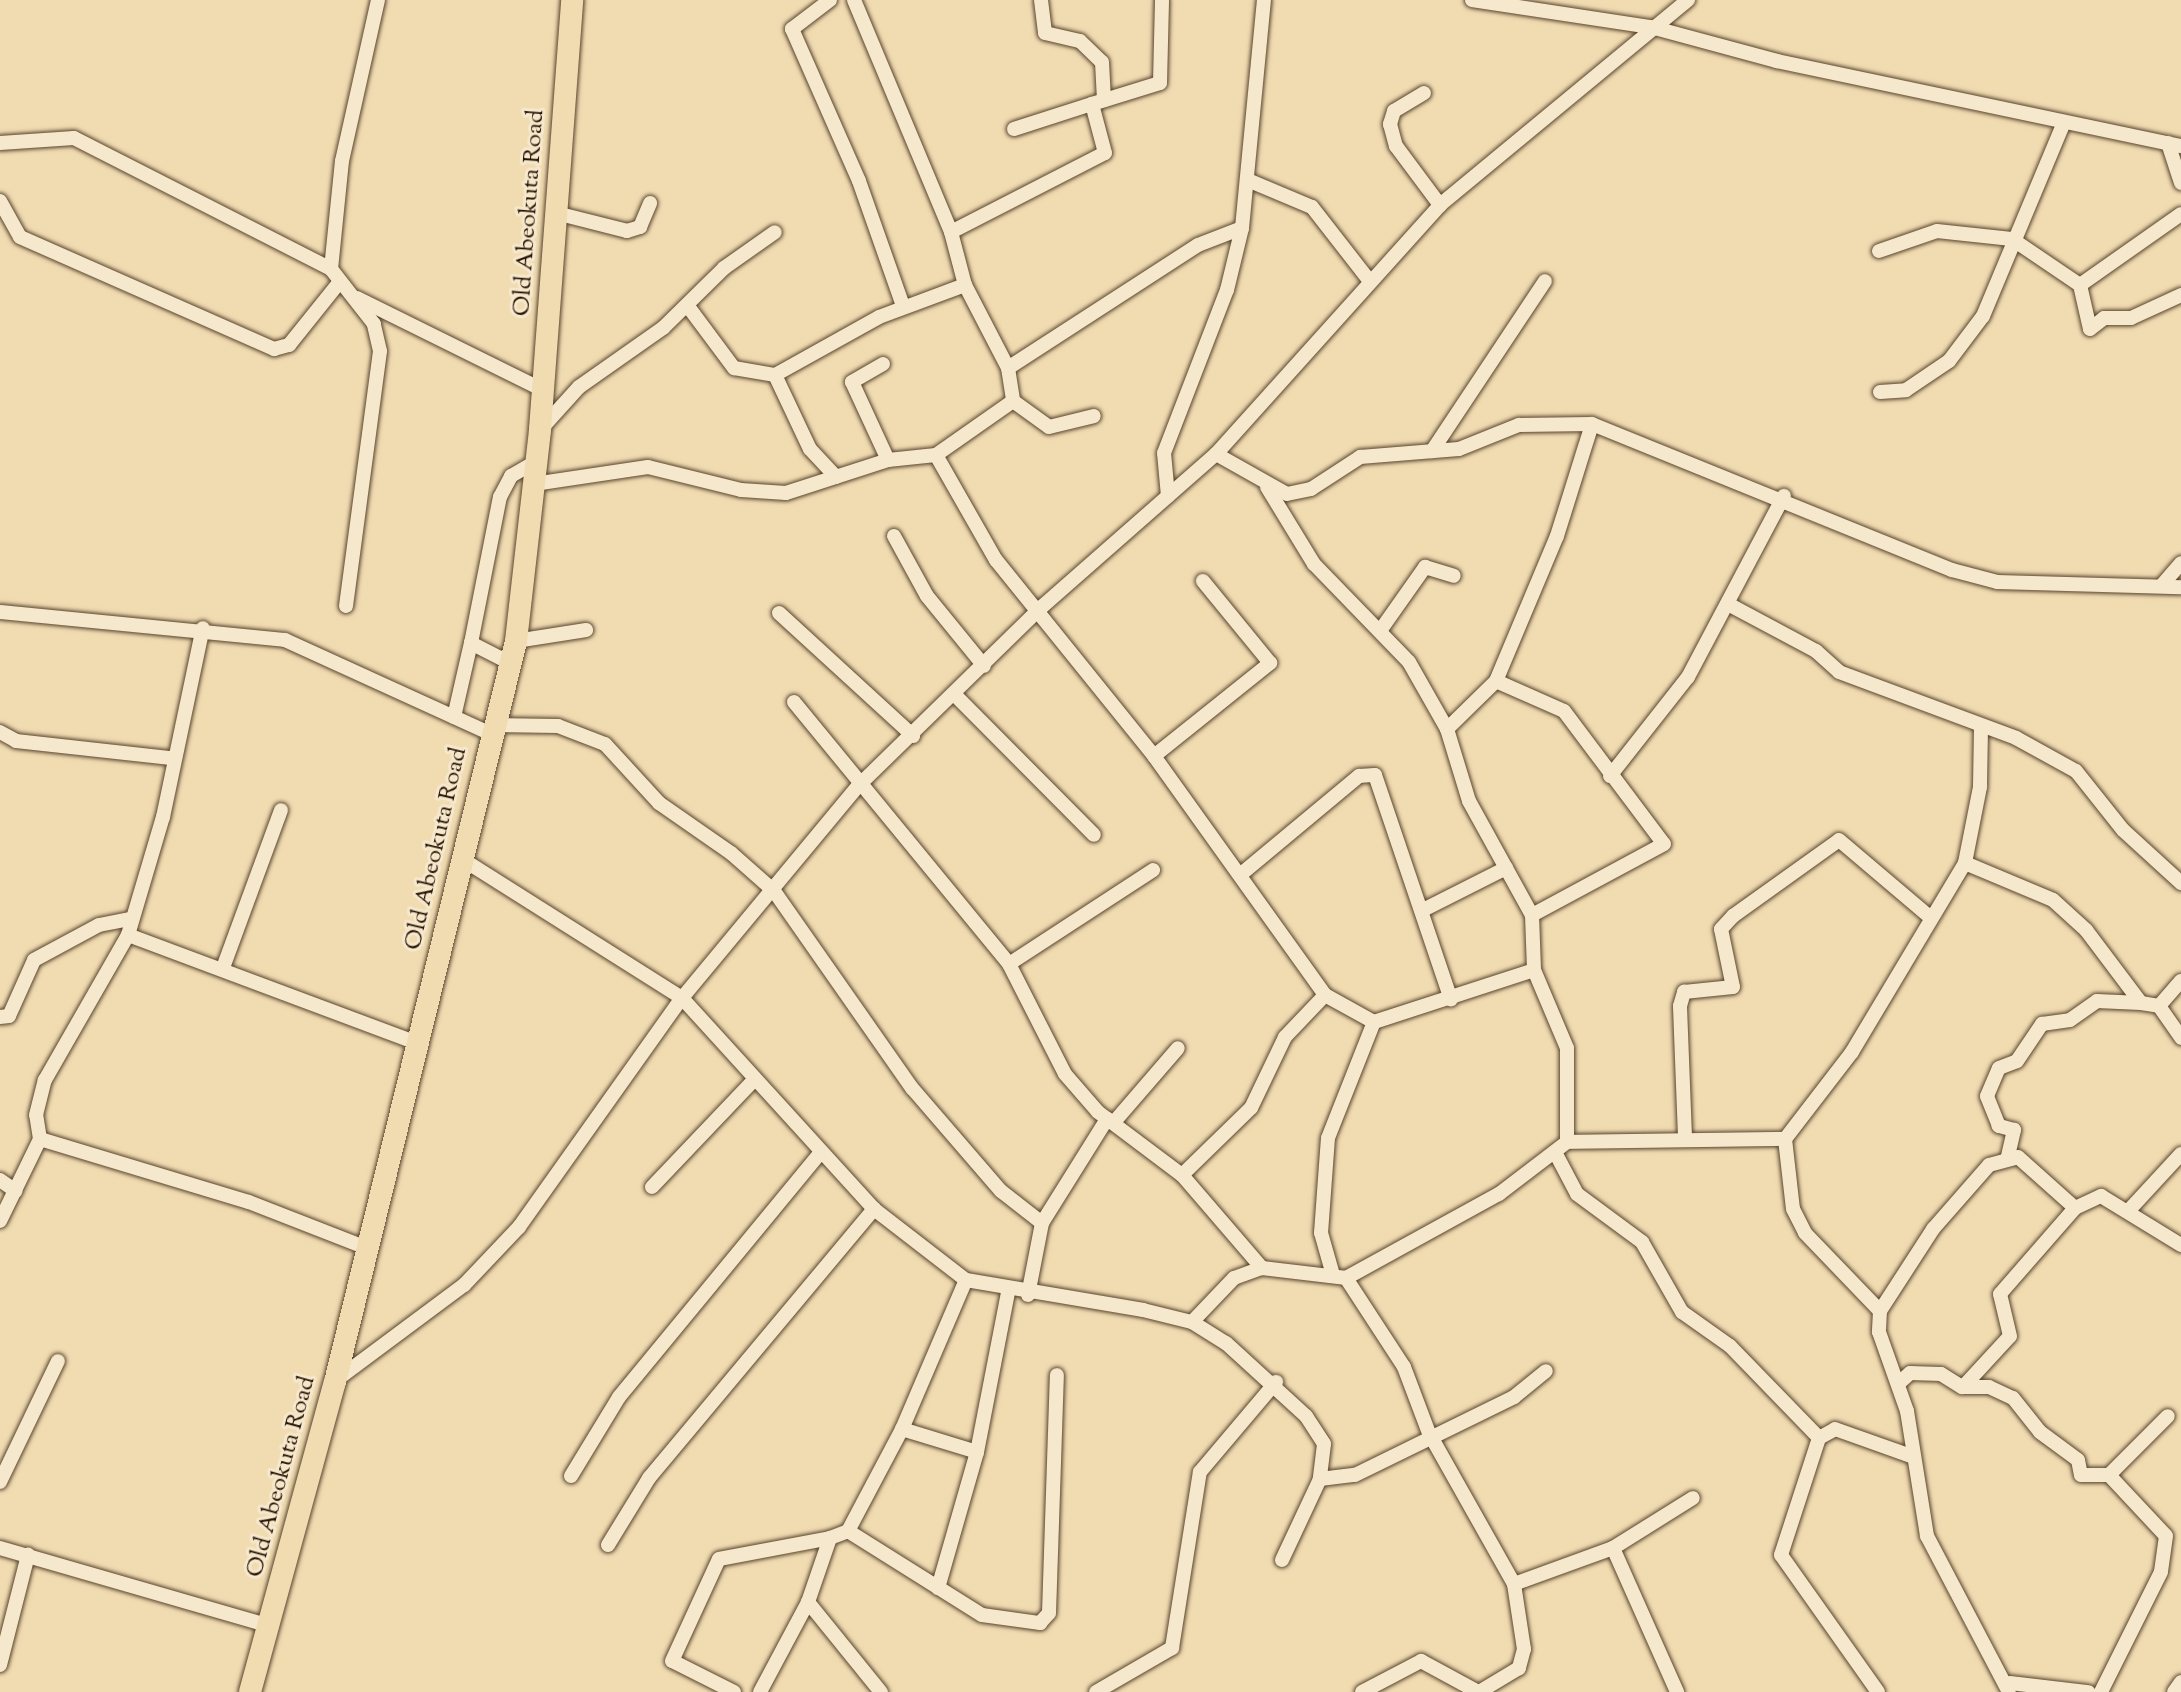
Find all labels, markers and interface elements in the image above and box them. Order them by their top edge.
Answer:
street label: Old Abeokuta Road [508,109,552,317]
street label: Old Abeokuta Road [400,745,474,953]
street label: Old Abeokuta Road [241,1373,323,1581]

